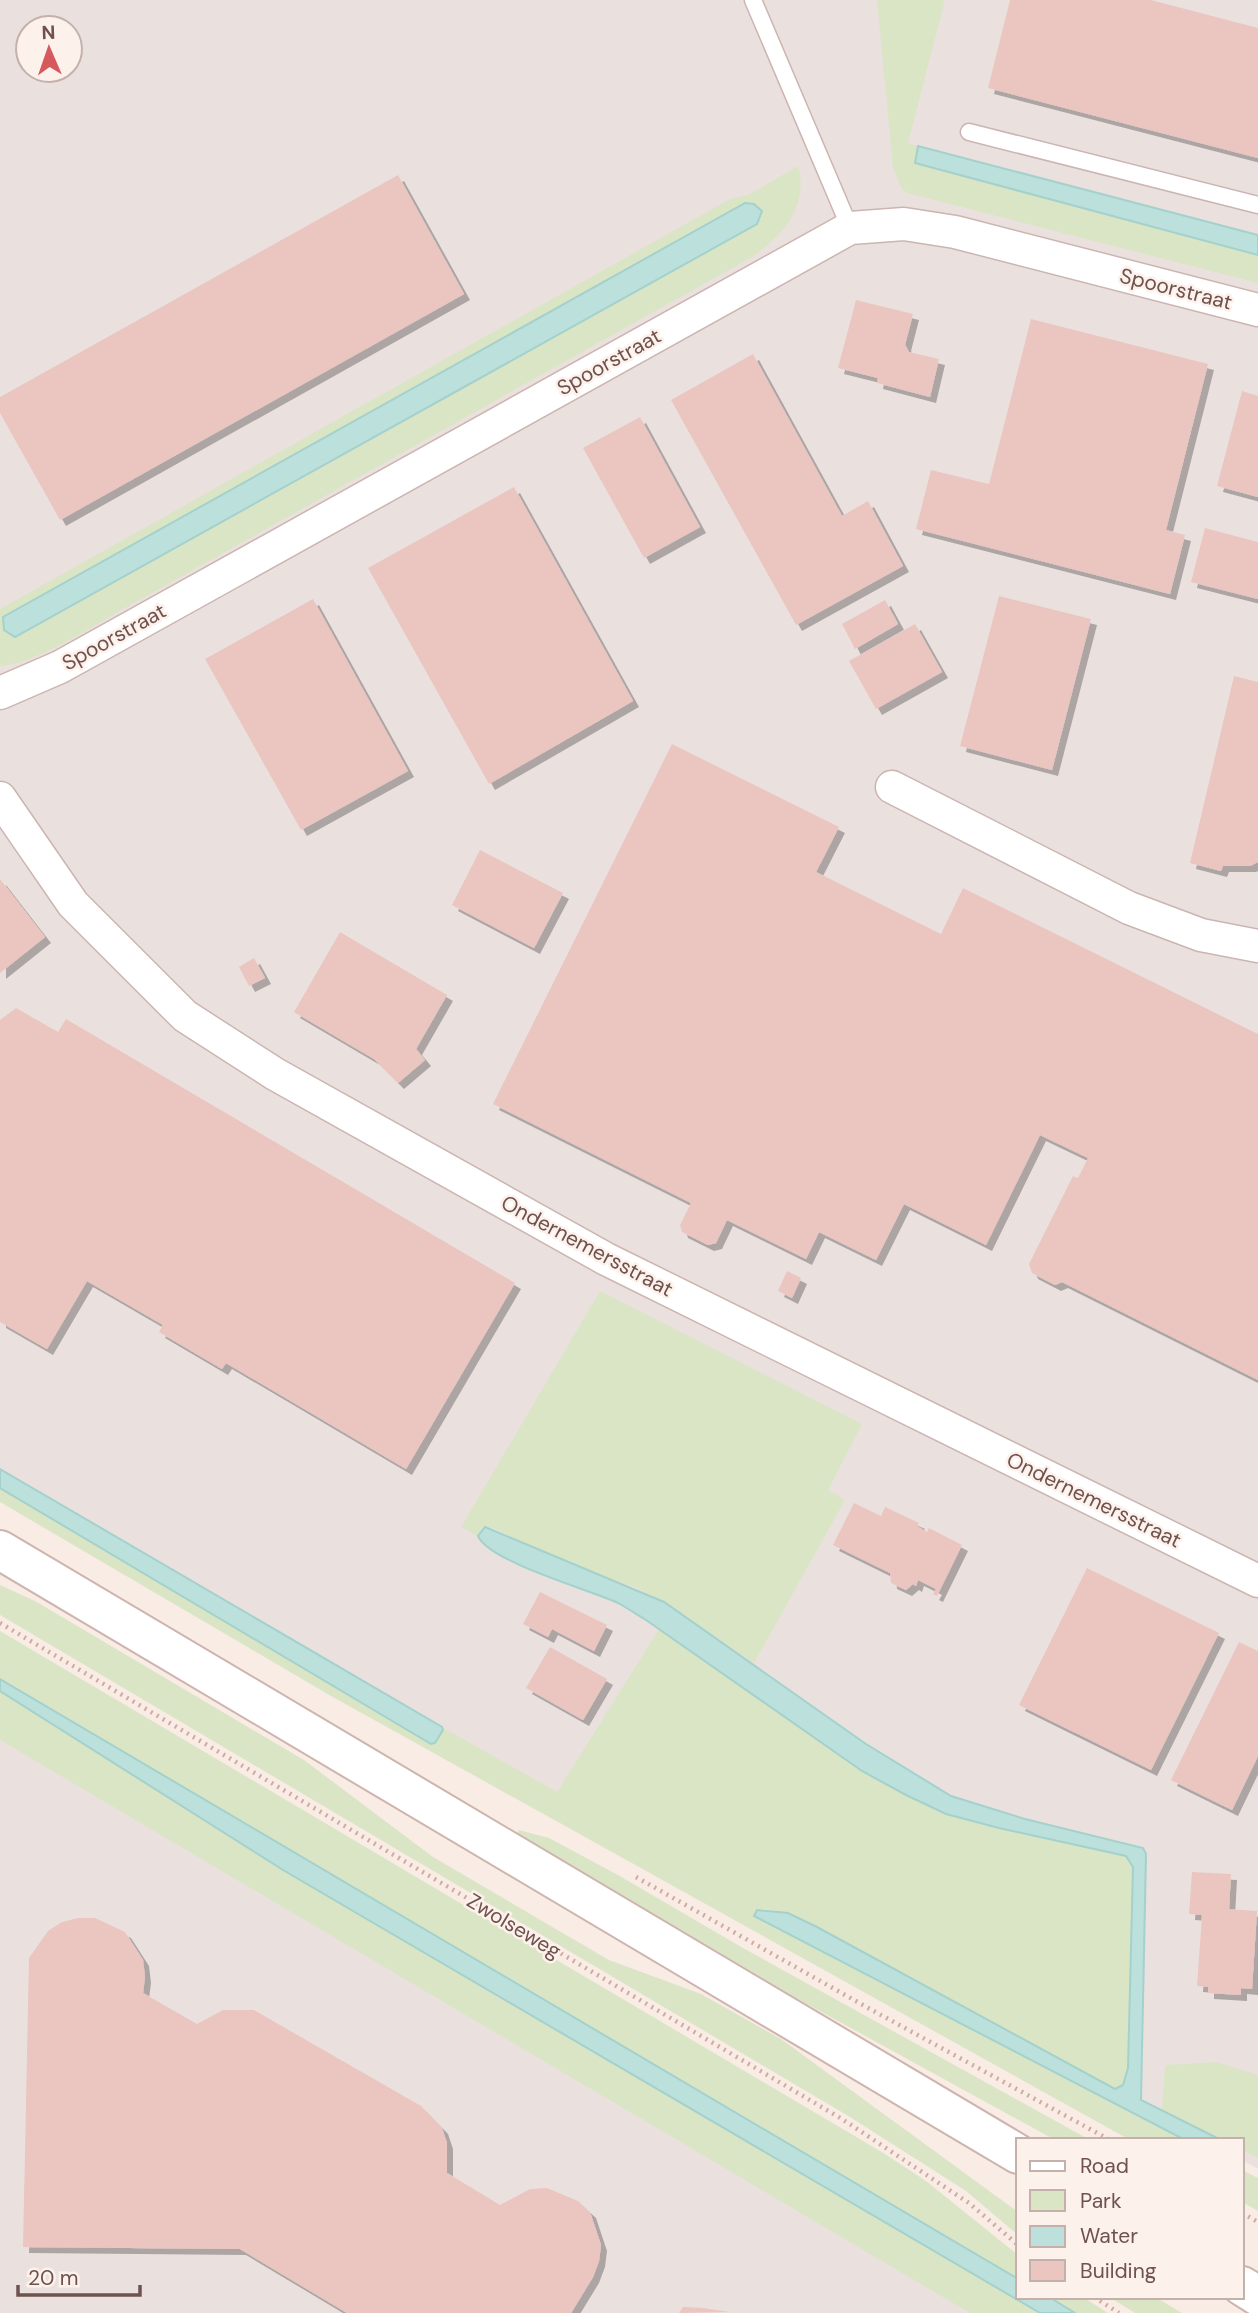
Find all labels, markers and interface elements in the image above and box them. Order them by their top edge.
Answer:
north arrow [14,14,84,84]
text: N [41,20,56,45]
street label: Spoorstraat [1117,262,1235,316]
street label: Spoorstraat [552,322,666,402]
street label: Spoorstraat [57,597,171,677]
street label: Ondernemersstraat [496,1189,678,1303]
street label: Ondernemersstraat [1002,1446,1186,1554]
street label: Zwolseweg [462,1887,567,1965]
legend [1016,2138,1244,2299]
text: Road [1080,2152,1129,2180]
text: Park [1080,2187,1122,2215]
text: Water [1080,2222,1138,2250]
scale bar [18,2254,140,2298]
text: Building [1080,2257,1157,2285]
text: 20 m [28,2264,79,2292]

